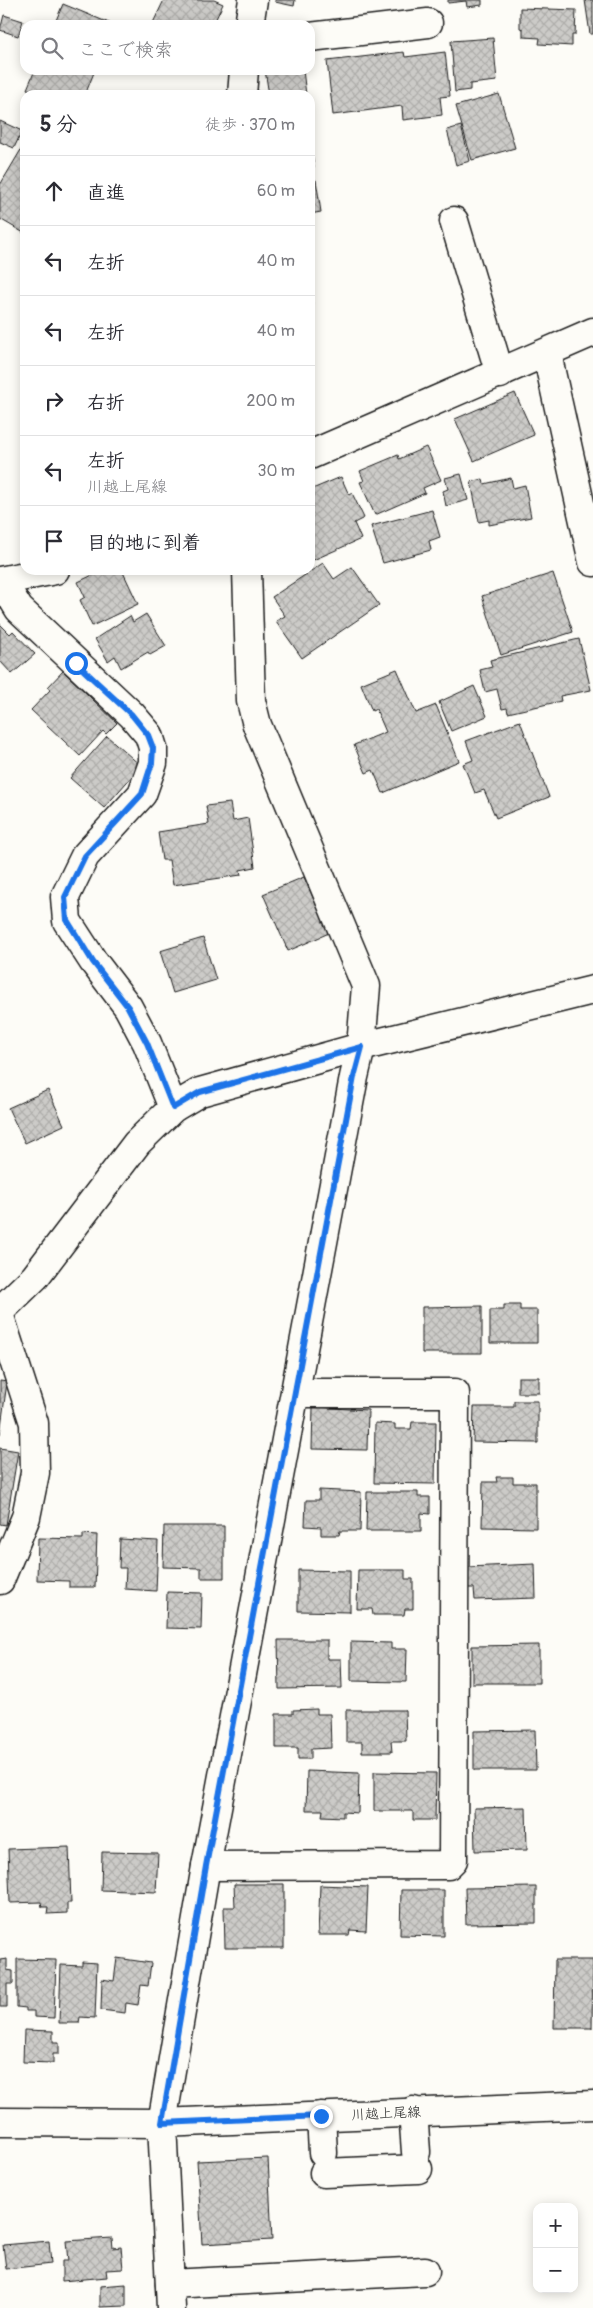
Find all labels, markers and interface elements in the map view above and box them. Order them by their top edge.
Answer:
search box [20,20,315,75]
icon: search [38,34,66,62]
text: ここで検索 [78,38,173,62]
text: 5 分 [40,111,77,138]
text: 徒歩 · 370 m [205,115,295,135]
icon: ahead [40,177,68,205]
text: 直進 [87,181,125,205]
text: 60 m [257,181,295,201]
icon: left [40,247,68,275]
text: 左折 [87,251,125,275]
text: 40 m [257,251,295,271]
icon: left [40,317,68,345]
text: 左折 [87,321,125,345]
text: 40 m [257,321,295,341]
icon: right [40,387,68,415]
text: 右折 [87,391,125,415]
text: 200 m [247,391,295,411]
text: 左折 [87,449,125,473]
icon: left [40,457,68,485]
text: 30 m [257,461,295,481]
text: 川越上尾線 [87,477,167,497]
icon: arrive [40,527,68,555]
text: 目的地に到着 [87,531,201,555]
route start [65,652,88,675]
street label: 川越上尾線 [351,2103,421,2124]
route end [310,2105,333,2128]
map controls [533,2203,578,2293]
button: + [533,2203,578,2248]
button: − [533,2248,578,2293]

